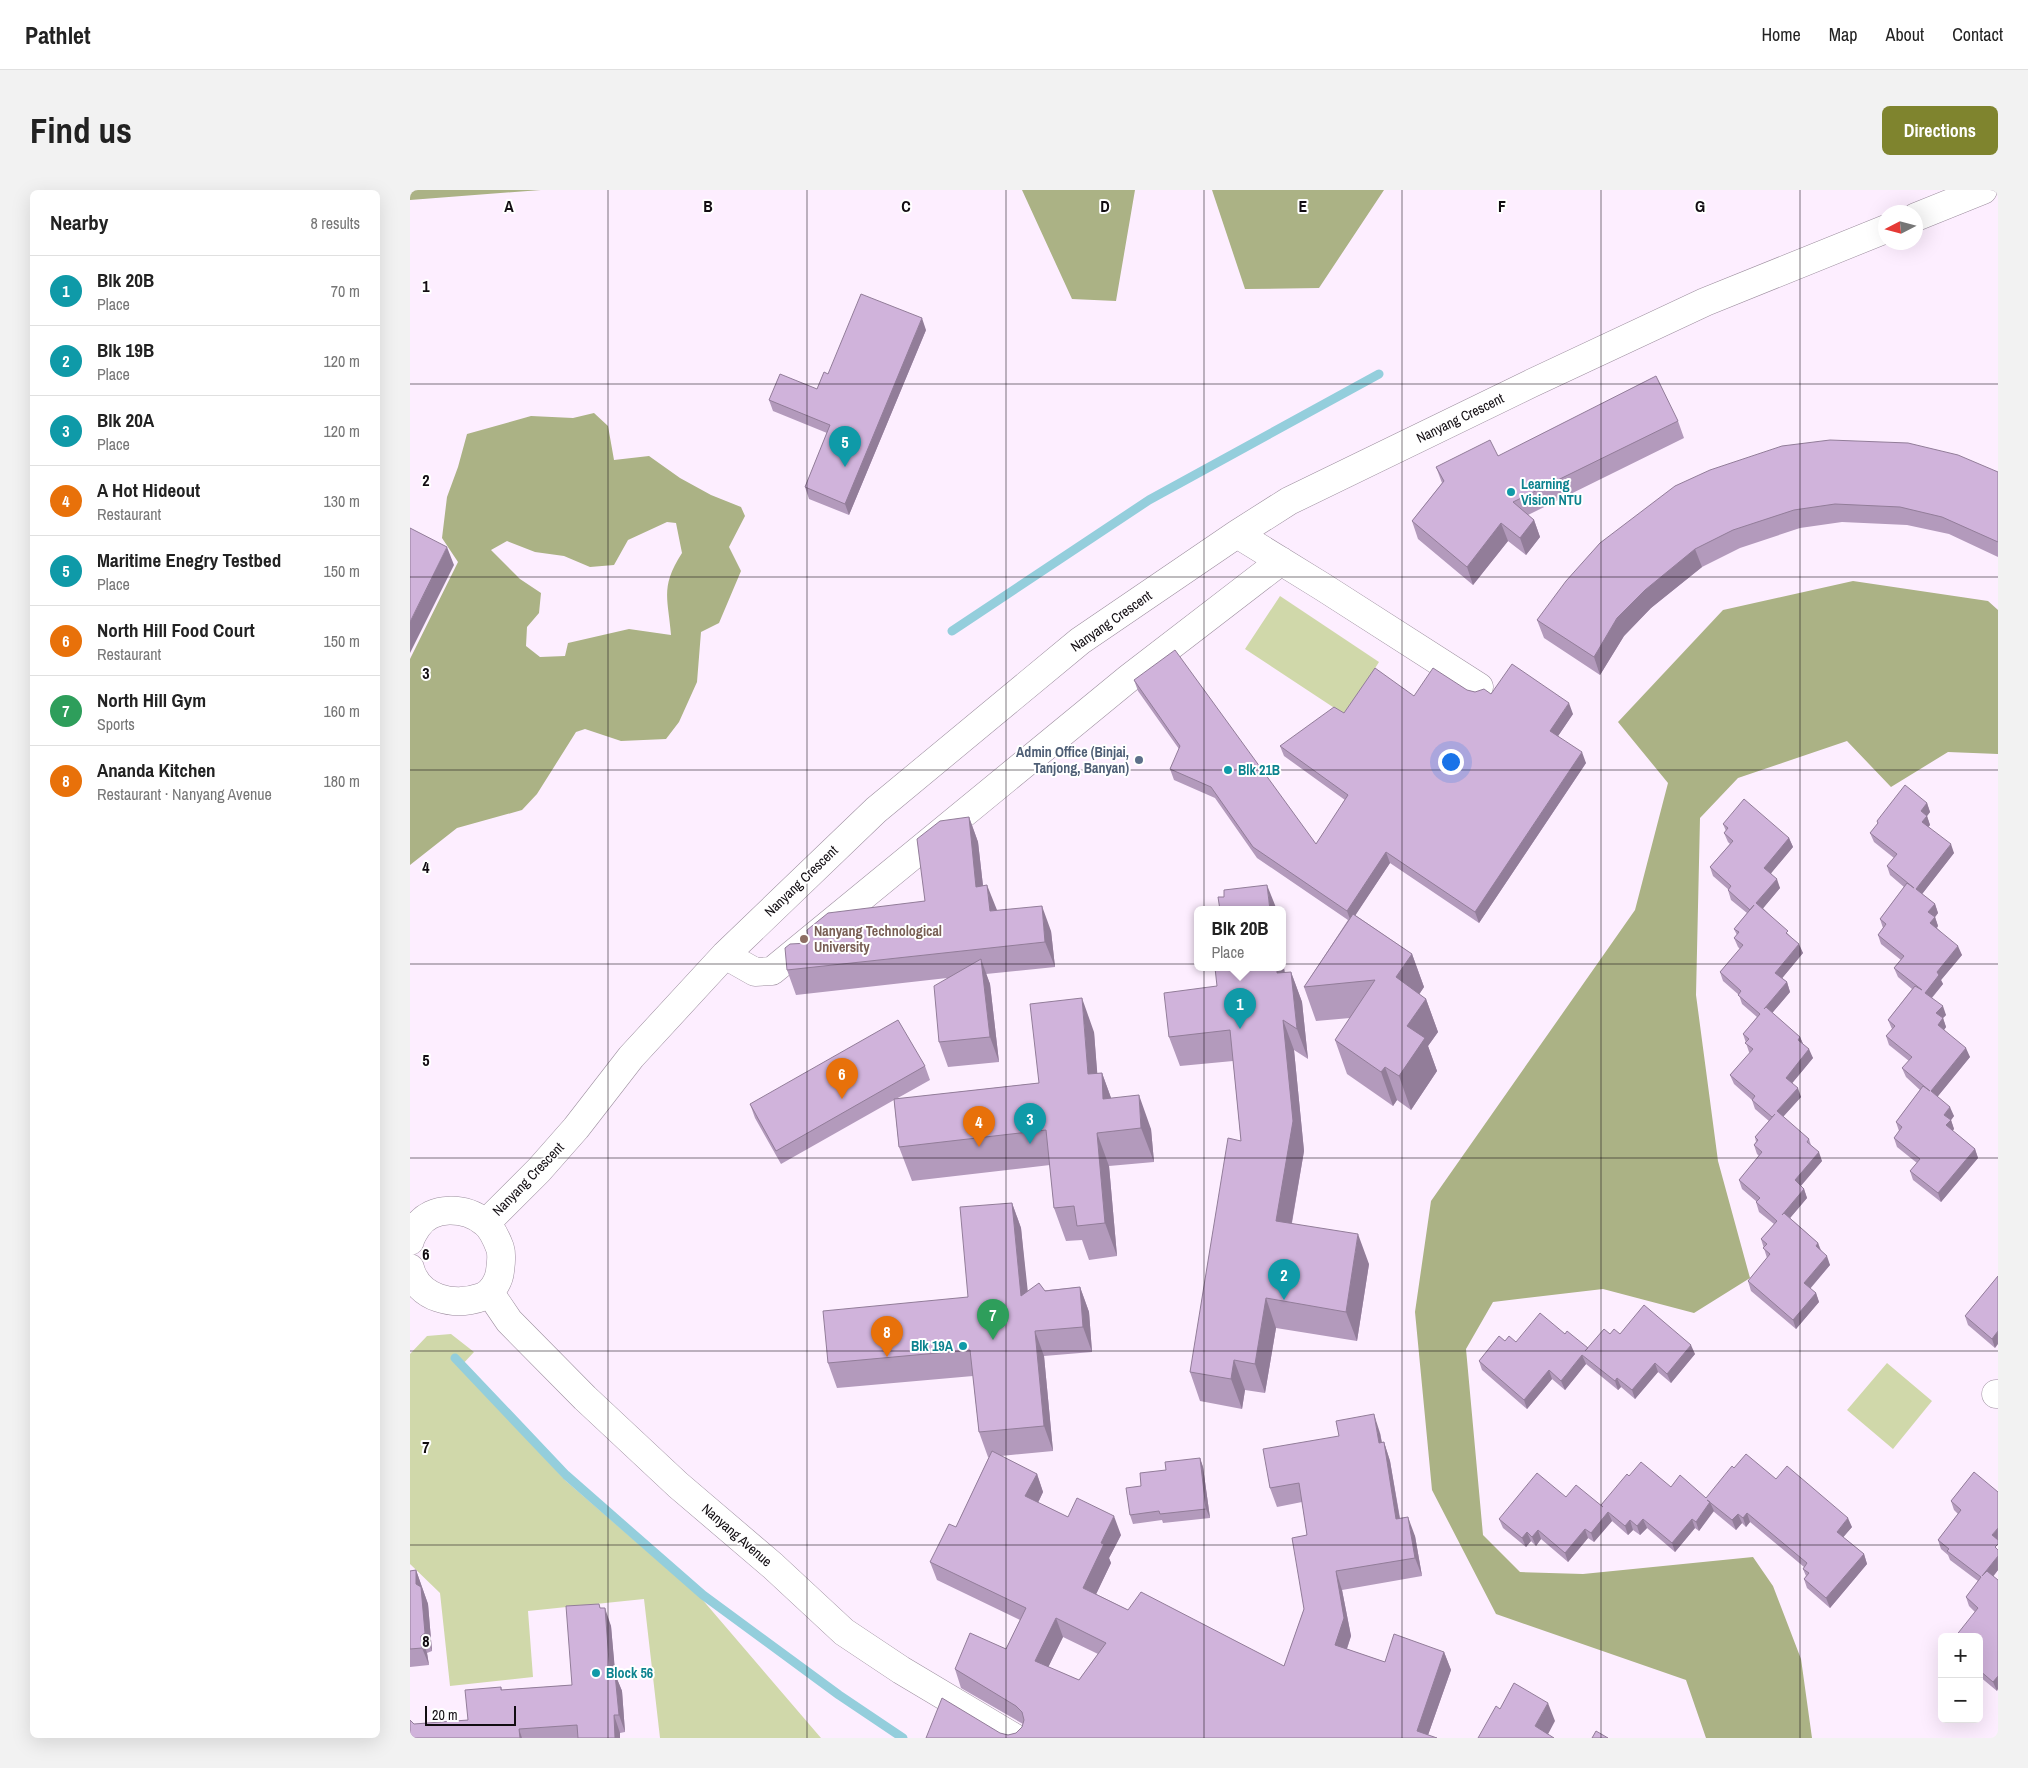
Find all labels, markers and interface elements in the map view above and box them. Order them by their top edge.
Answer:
text: Pathlet [25,19,91,51]
text: Home [1761,22,1801,47]
text: Map [1829,22,1858,47]
text: About [1886,22,1924,47]
text: Contact [1952,22,2003,47]
button: Directions [1882,106,1998,155]
text: Find us [30,107,132,154]
text: A [504,195,514,217]
text: B [703,195,713,217]
text: C [901,195,911,217]
text: D [1100,195,1110,217]
text: E [1299,195,1308,217]
text: F [1498,195,1506,217]
text: G [1695,195,1705,217]
north arrow [1878,205,1923,250]
text: Nearby [50,208,108,237]
text: 8 results [310,212,360,234]
text: Blk 20B [97,267,154,293]
text: 1 [422,275,430,297]
text: 1 [62,280,70,302]
text: 70 m [331,280,360,302]
text: Place [97,293,130,315]
text: Blk 19B [97,337,154,363]
text: 2 [62,350,70,372]
text: 120 m [324,350,360,372]
text: Place [97,363,130,385]
street label: Nanyang Crescent [1413,389,1507,447]
text: Blk 20A [97,407,154,433]
text: 3 [62,420,70,442]
text: 120 m [324,420,360,442]
pin: 5 [829,426,861,467]
text: Place [97,433,130,455]
text: 2 [422,469,430,491]
place label: Learning Vision NTU [1521,475,1582,509]
text: A Hot Hideout [97,477,200,503]
marker: Learning Vision NTU [1505,486,1517,498]
text: 4 [62,490,70,512]
text: 130 m [324,490,360,512]
text: Restaurant [97,503,161,525]
text: Maritime Enegry Testbed [97,547,281,573]
text: 5 [62,560,70,582]
text: 150 m [324,560,360,582]
text: Place [97,573,130,595]
street label: Nanyang Crescent [1067,586,1155,656]
text: North Hill Food Court [97,617,255,643]
text: 6 [62,630,70,652]
text: 150 m [324,630,360,652]
text: Restaurant [97,643,161,665]
text: 3 [422,662,430,684]
text: North Hill Gym [97,687,206,713]
text: 7 [62,700,70,722]
text: 160 m [324,700,360,722]
text: Sports [97,713,135,735]
place label: Admin Office (Binjai, Tanjong, Banyan) [1016,743,1129,777]
your location [1438,749,1464,775]
marker: Admin Office (Binjai, Tanjong, Banyan) [1133,754,1145,766]
text: Ananda Kitchen [97,757,216,783]
place label: Blk 21B [1238,761,1280,779]
marker: Blk 21B [1222,764,1234,776]
text: 8 [62,770,70,792]
text: 180 m [324,770,360,792]
text: Restaurant · Nanyang Avenue [97,783,272,805]
street label: Nanyang Crescent [761,842,841,920]
text: 4 [422,856,430,878]
popup [1194,906,1286,971]
text: Blk 20B [1211,915,1269,941]
place label: Nanyang Technological University [814,922,942,956]
marker: Nanyang Technological University [798,933,810,945]
text: Place [1211,941,1244,963]
pin: 1 [1224,988,1256,1029]
text: 5 [422,1049,430,1071]
pin: 6 [826,1058,858,1099]
pin: 3 [1014,1103,1046,1144]
pin: 4 [963,1106,995,1147]
street label: Nanyang Crescent [489,1139,567,1219]
text: 6 [422,1243,430,1265]
pin: 2 [1268,1259,1300,1300]
pin: 7 [977,1299,1009,1340]
pin: 8 [871,1316,903,1357]
place label: Blk 19A [911,1337,954,1355]
marker: Blk 19A [957,1340,969,1352]
text: 7 [422,1436,430,1458]
street label: Nanyang Avenue [698,1500,776,1570]
text: 8 [422,1630,430,1652]
map controls [1938,1633,1983,1723]
button: + [1938,1633,1983,1678]
place label: Block 56 [606,1664,653,1682]
marker: Block 56 [590,1667,602,1679]
button: − [1938,1678,1983,1723]
scale bar [425,1703,516,1726]
text: 20 m [432,1706,458,1724]

